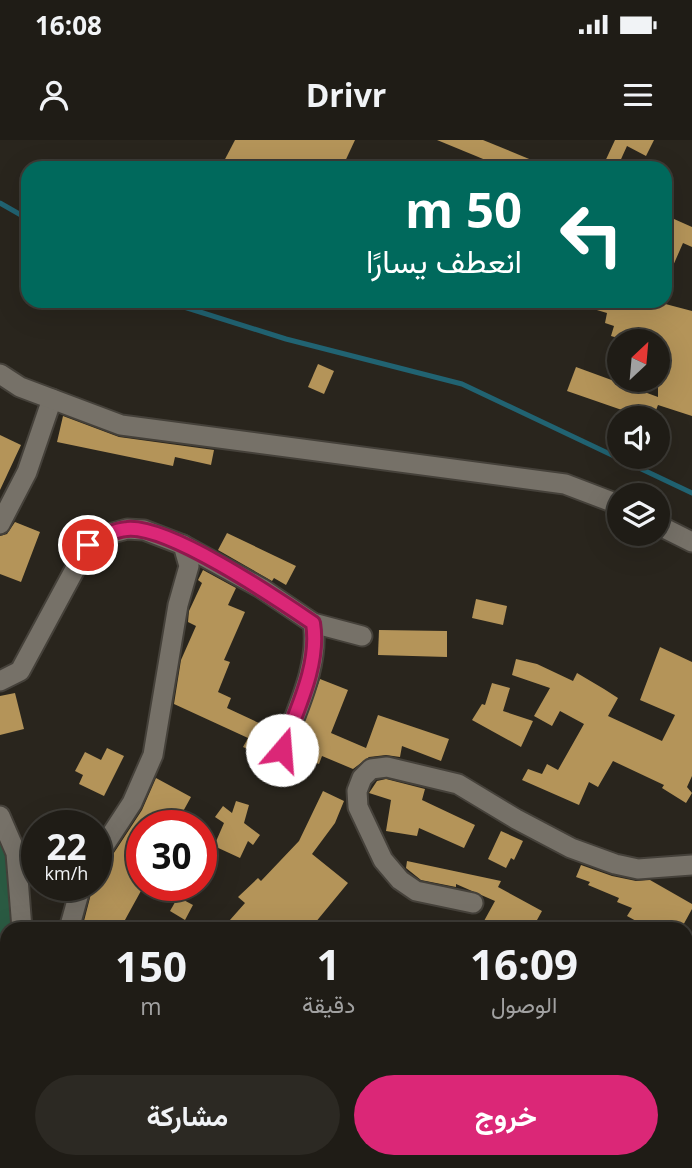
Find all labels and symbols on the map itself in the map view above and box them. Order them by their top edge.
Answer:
north arrow [607,329,670,392]
pin [58,515,118,575]
position arrow [245,713,319,787]
speed limit sign: 30 [126,810,217,901]

